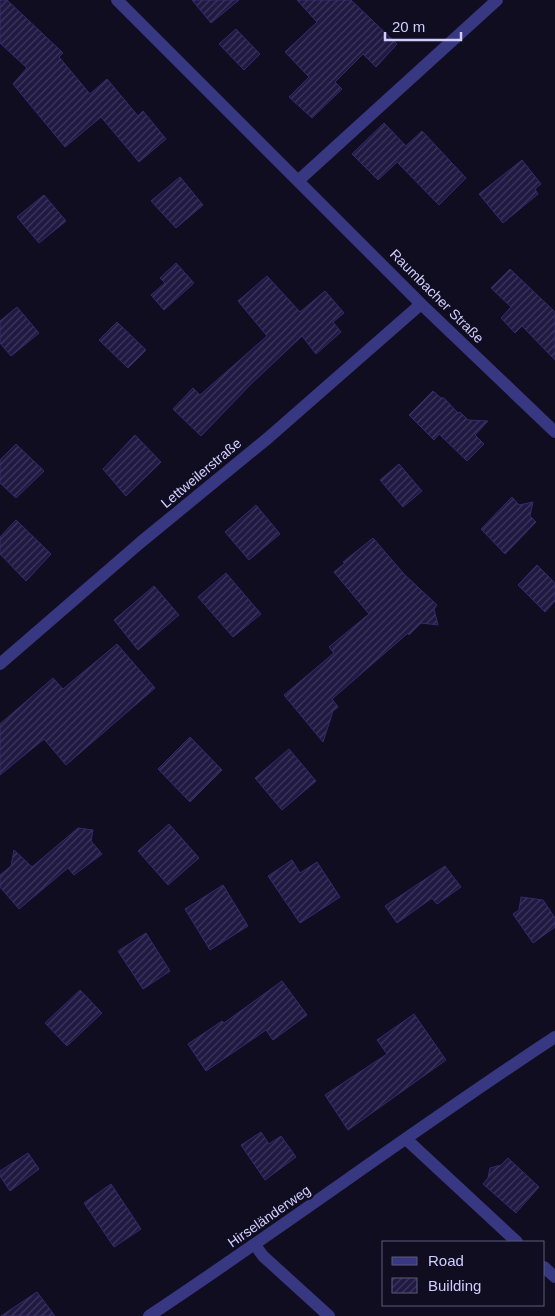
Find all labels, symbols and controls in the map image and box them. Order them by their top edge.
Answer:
scale bar [385,10,461,42]
text: 20 m [392,18,425,35]
street label: Raumbacher Straße [387,246,487,346]
street label: Lettweilerstraße [158,435,244,511]
street label: Hirseländerweg [225,1182,313,1250]
legend [382,1241,545,1306]
text: Road [428,1252,464,1269]
text: Building [428,1277,481,1294]

